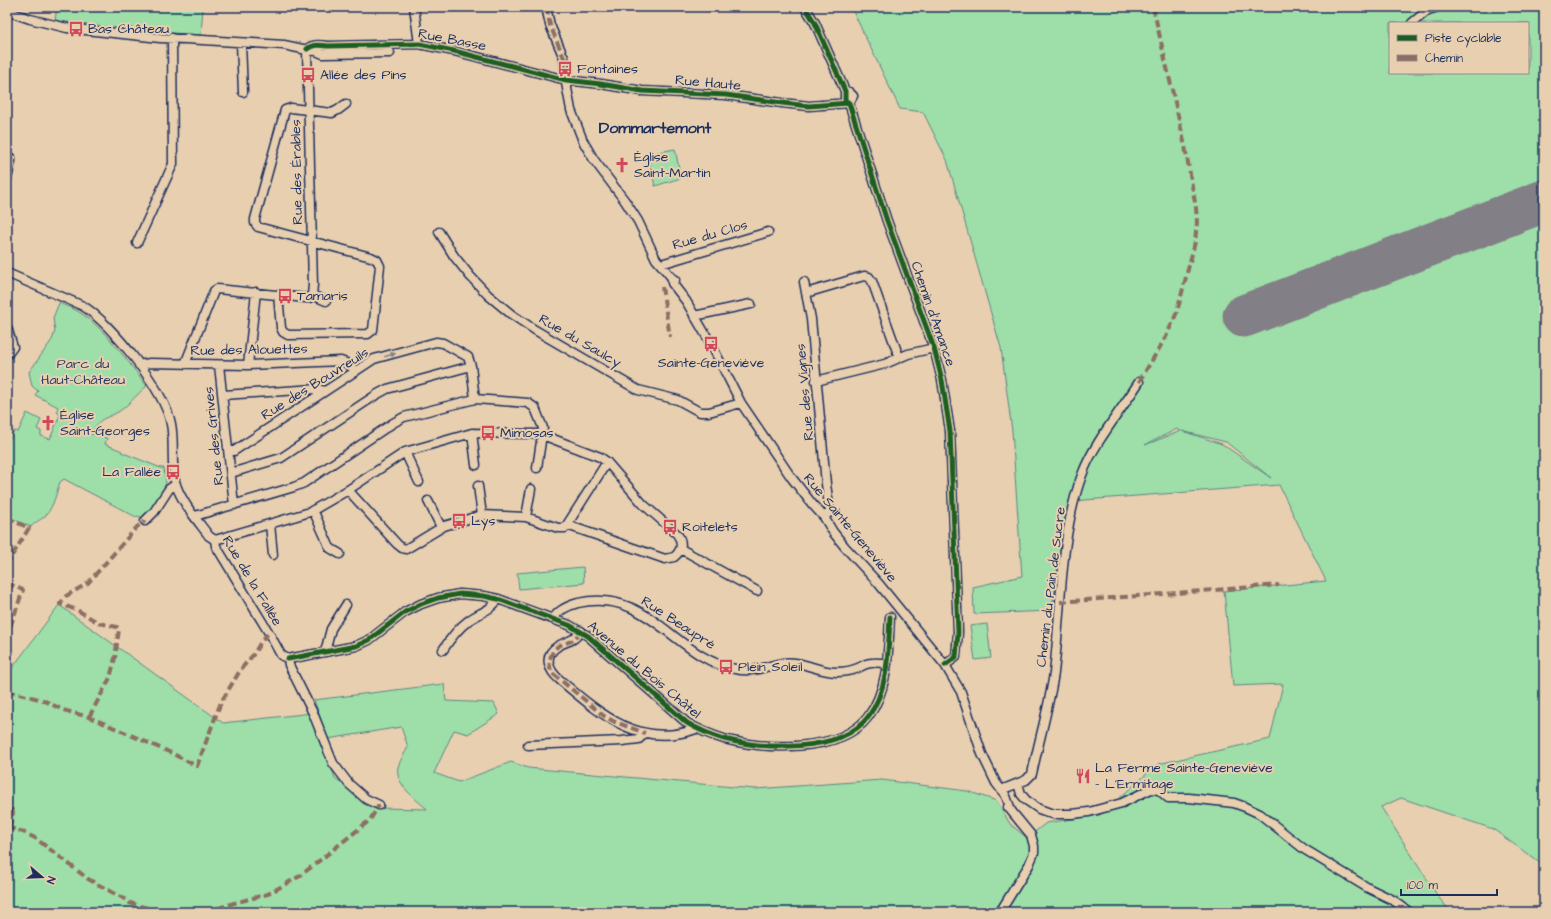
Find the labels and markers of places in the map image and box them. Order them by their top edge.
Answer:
place label: Bas Château [88,19,169,39]
bus stop icon: Bas Château [67,20,85,38]
place label: Fontaines [577,59,638,79]
bus stop icon: Fontaines [556,60,574,78]
place label: Allée des Pins [320,65,407,85]
bus stop icon: Allée des Pins [299,66,317,84]
place label: Église Saint-Martin [634,147,710,183]
church icon: Église Saint-Martin [613,156,631,174]
place label: Tamaris [297,286,348,306]
bus stop icon: Tamaris [276,287,294,305]
bus stop icon: Sainte-Geneviève [702,335,720,353]
place label: Sainte-Geneviève [658,353,765,373]
place label: Église Saint-Georges [60,405,150,441]
church icon: Église Saint-Georges [39,414,57,432]
place label: Mimosas [500,423,554,443]
bus stop icon: Mimosas [479,424,497,442]
place label: La Fallée [102,462,161,482]
bus stop icon: La Fallée [164,463,182,481]
place label: Lys [471,511,495,531]
bus stop icon: Lys [450,512,468,530]
place label: Roitelets [682,517,738,537]
bus stop icon: Roitelets [661,518,679,536]
place label: Plein Soleil [738,657,802,677]
bus stop icon: Plein Soleil [717,658,735,676]
place label: La Ferme Sainte-Geneviève - L'Ermitage [1095,758,1273,794]
restaurant icon: La Ferme Sainte-Geneviève - L'Ermitage [1074,767,1092,785]

